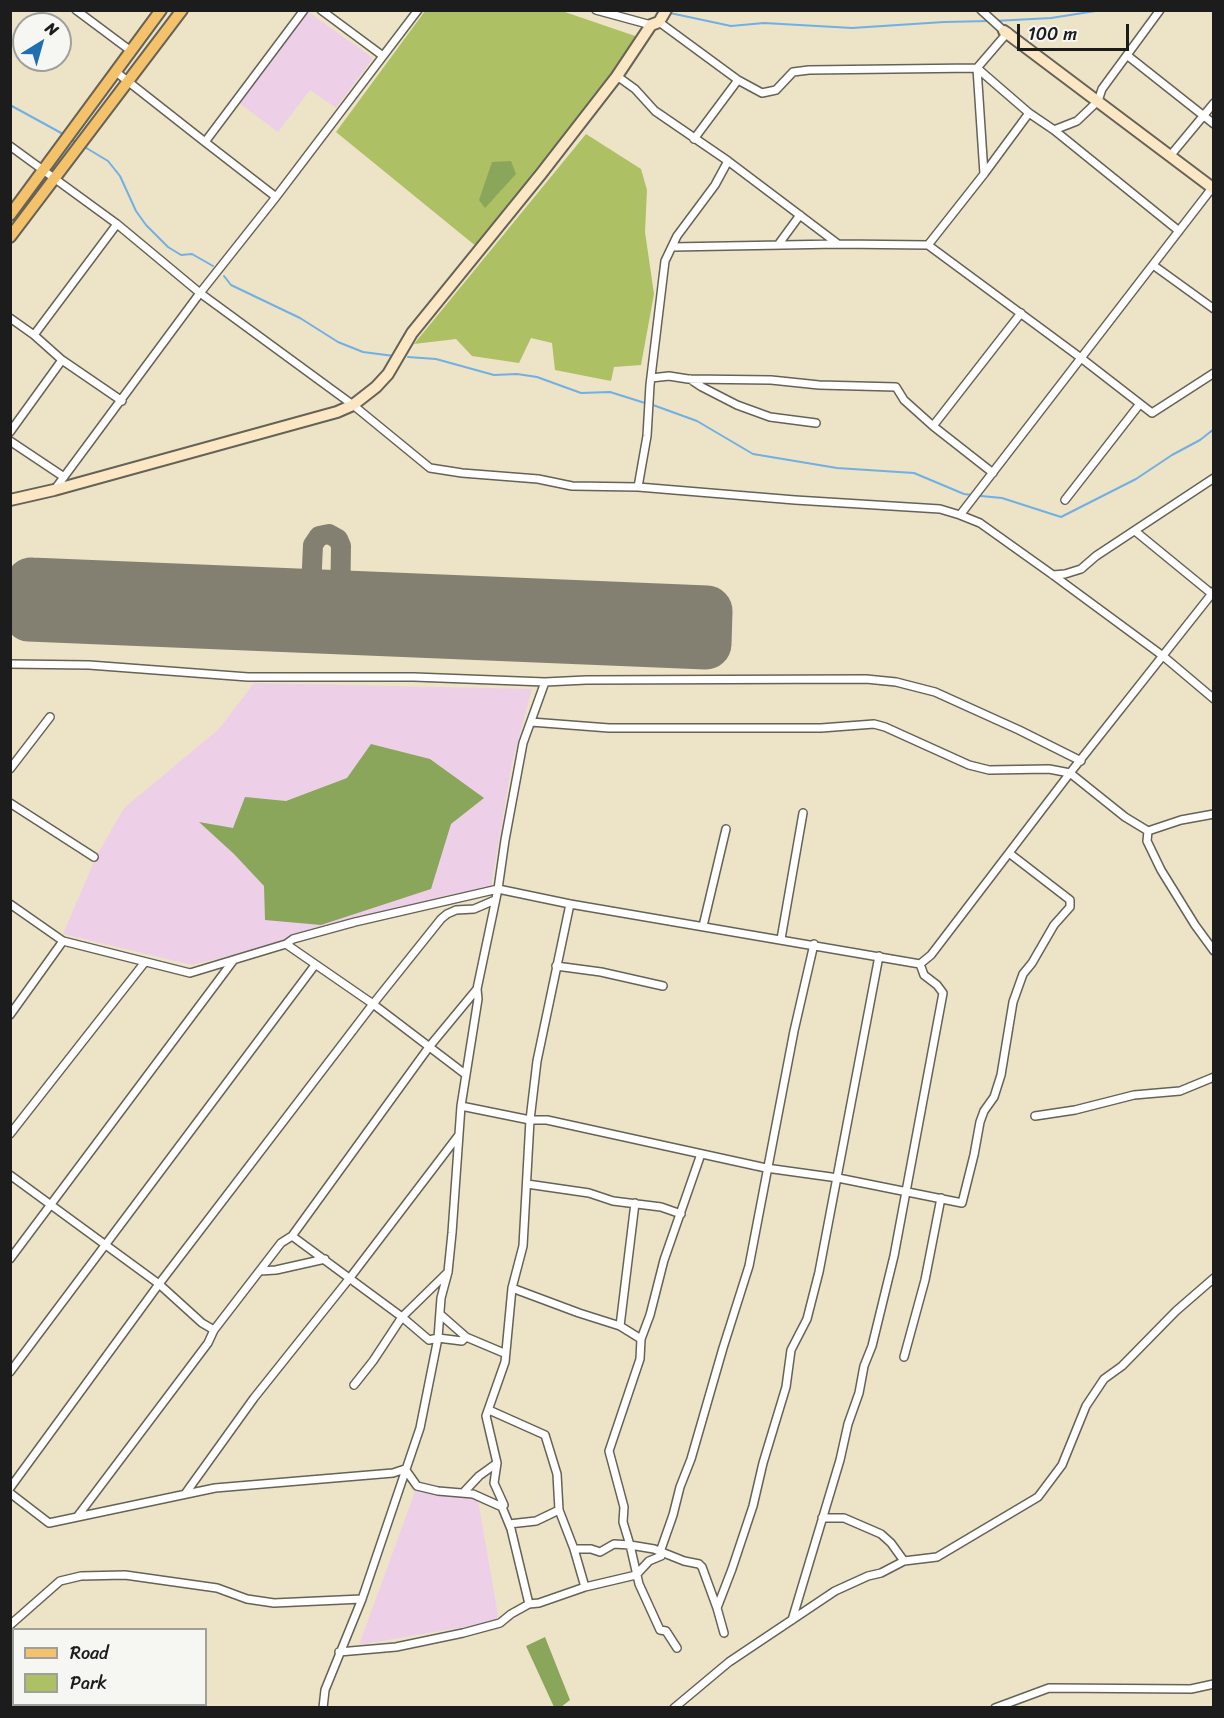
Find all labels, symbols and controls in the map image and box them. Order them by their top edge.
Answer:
north arrow [12,12,72,72]
scale bar [1020,12,1132,50]
text: N [39,14,65,44]
text: 100 m [1028,18,1077,50]
legend [12,1628,207,1706]
text: Road [70,1637,109,1669]
text: Park [70,1667,107,1699]

